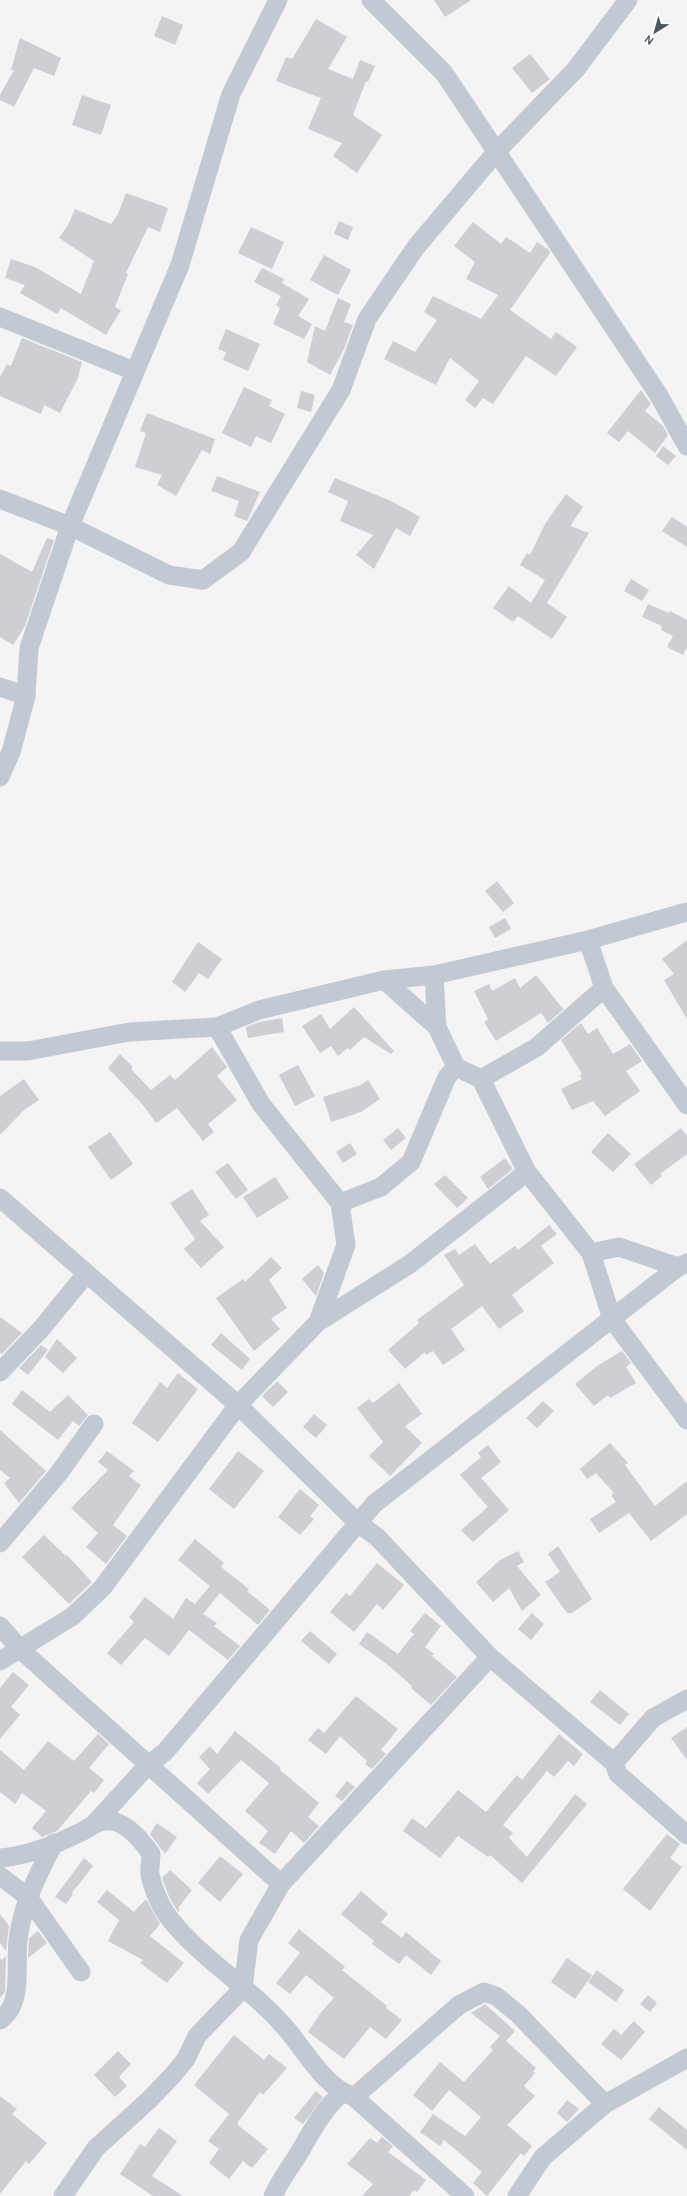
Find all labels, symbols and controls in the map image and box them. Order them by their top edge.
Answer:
north arrow [635,12,675,52]
text: N [642,32,656,48]

